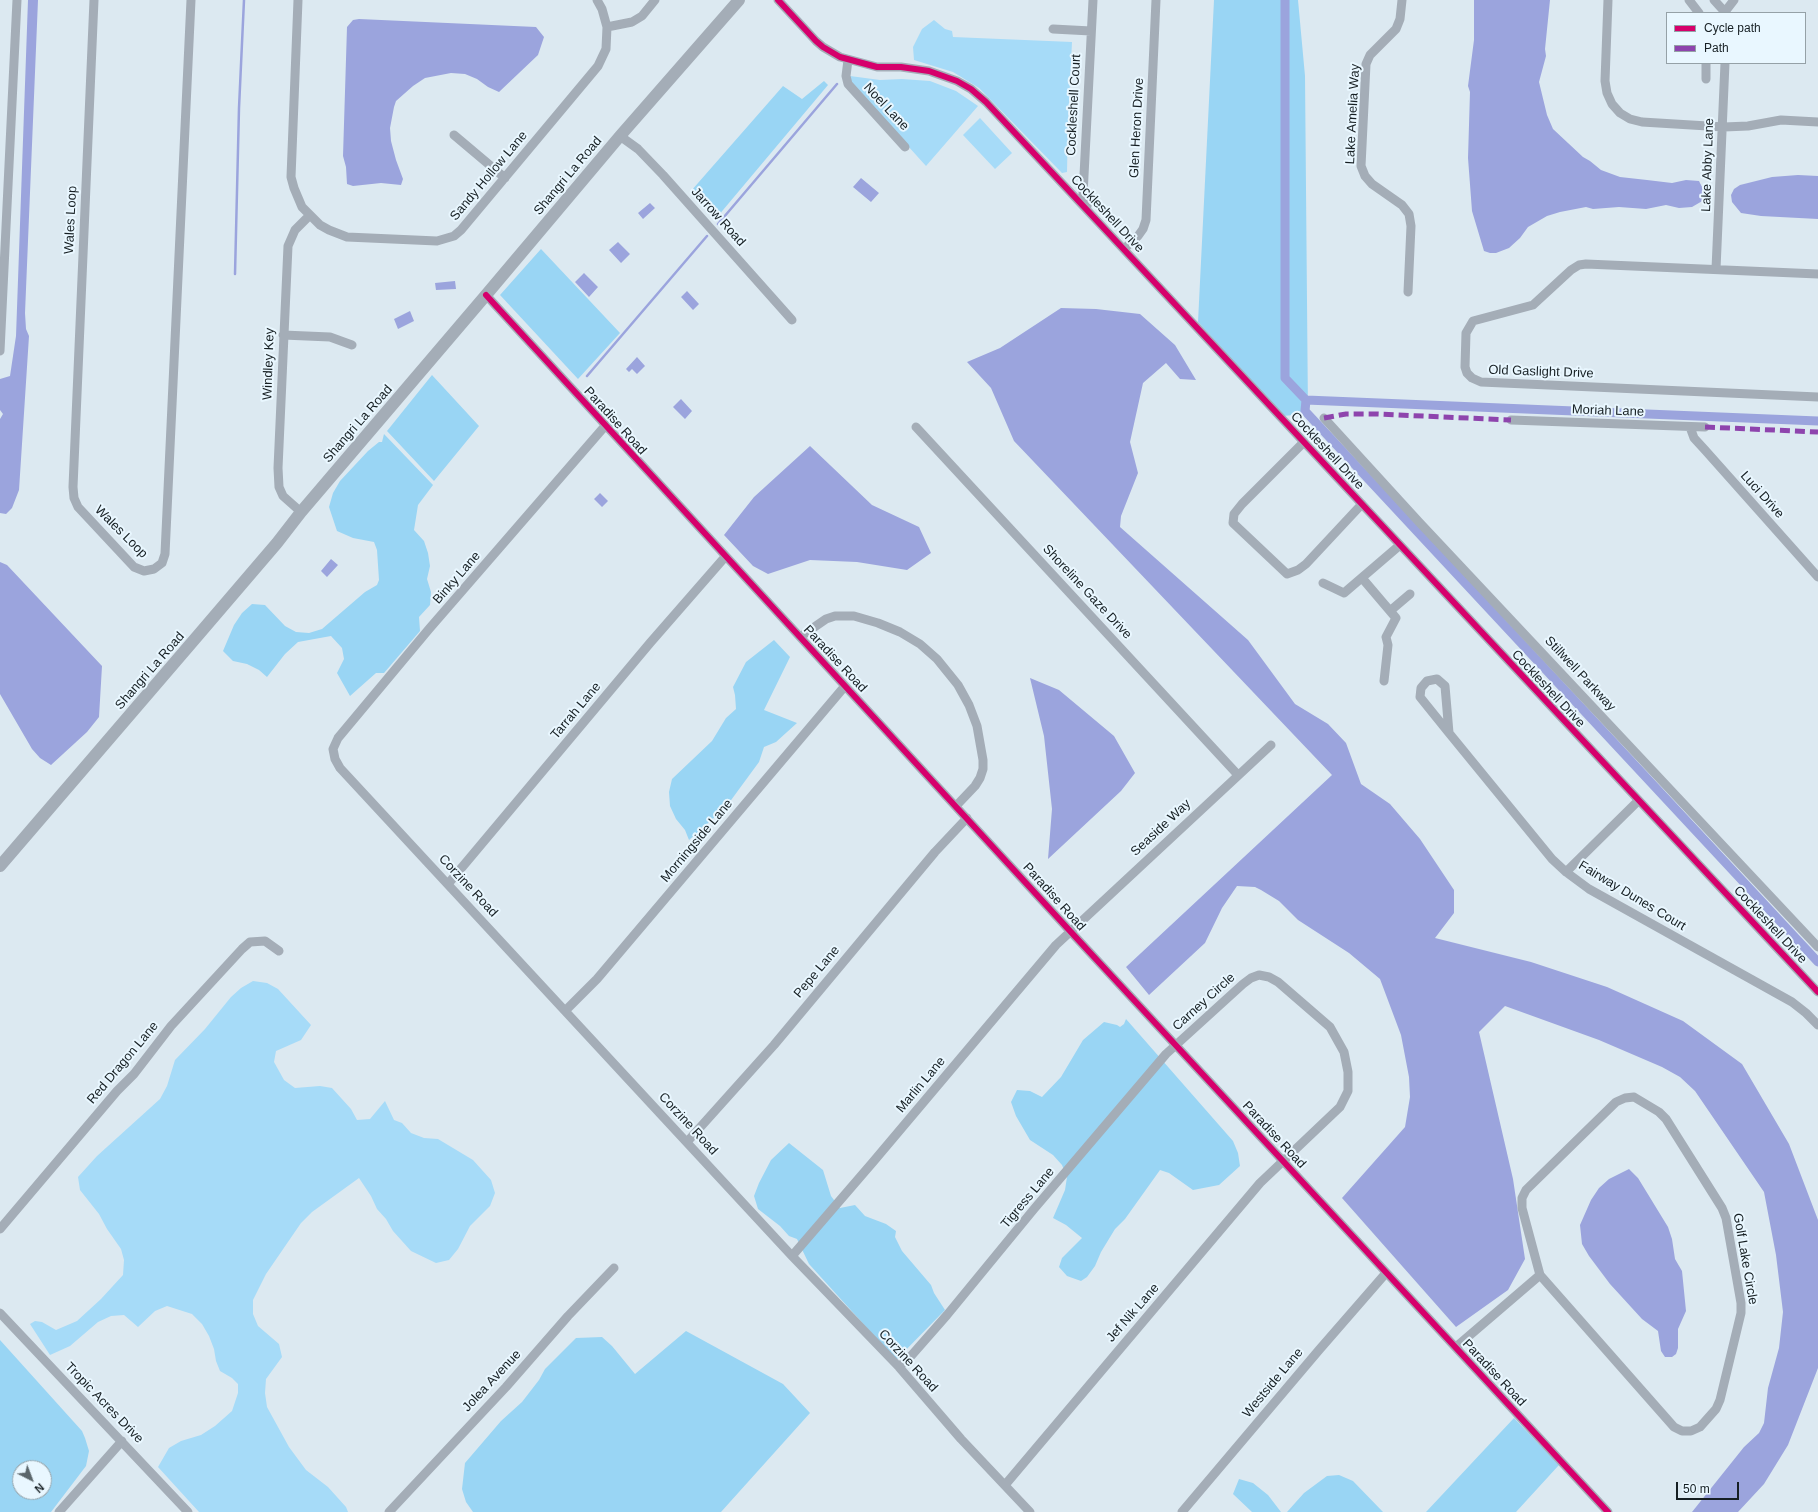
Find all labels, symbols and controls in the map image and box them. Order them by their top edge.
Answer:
legend [1666,12,1806,64]
text: Cycle path [1704,21,1761,35]
text: Path [1704,41,1729,55]
street label: Cockleshell Court [1064,54,1084,156]
street label: Lake Amelia Way [1343,63,1363,165]
street label: Glen Heron Drive [1127,77,1147,179]
street label: Noel Lane [860,80,912,134]
street label: Lake Abby Lane [1699,118,1717,212]
street label: Sandy Hollow Lane [447,128,531,224]
street label: Shangri La Road [531,134,605,218]
street label: Cockleshell Drive [1067,172,1147,256]
street label: Jarrow Road [688,184,748,250]
street label: Wales Loop [61,186,81,254]
street label: Windley Key [260,328,278,400]
street label: Old Gaslight Drive [1488,362,1594,382]
street label: Shangri La Road [320,382,396,466]
street label: Paradise Road [580,384,650,458]
street label: Moriah Lane [1572,402,1644,420]
street label: Cockleshell Drive [1287,409,1367,493]
street label: Luci Drive [1737,468,1787,522]
street label: Wales Loop [91,502,151,562]
street label: Shoreline Gaze Drive [1039,541,1135,643]
street label: Binky Lane [430,549,484,607]
street label: Paradise Road [800,622,870,696]
street label: Shangri La Road [112,629,188,713]
street label: Stillwell Parkway [1541,633,1619,715]
street label: Cockleshell Drive [1508,647,1588,731]
street label: Tarrah Lane [548,679,604,743]
street label: Morningside Lane [658,796,736,886]
street label: Seaside Way [1128,796,1194,860]
street label: Corzine Road [435,852,501,920]
street label: Fairway Dunes Court [1576,858,1688,934]
street label: Paradise Road [1019,860,1089,934]
street label: Cockleshell Drive [1730,883,1810,967]
street label: Pepe Lane [791,943,843,1001]
street label: Carney Circle [1170,970,1238,1034]
street label: Red Dragon Lane [84,1019,162,1107]
street label: Marlin Lane [893,1054,949,1116]
street label: Corzine Road [655,1090,721,1158]
street label: Paradise Road [1239,1098,1309,1172]
street label: Tigress Lane [998,1164,1058,1232]
street label: Golf Lake Circle [1729,1212,1761,1306]
street label: Jef Nik Lane [1103,1281,1163,1345]
street label: Corzine Road [875,1327,941,1395]
street label: Paradise Road [1459,1336,1529,1410]
street label: Westside Lane [1239,1345,1307,1421]
street label: Jolea Avenue [460,1347,524,1415]
street label: Tropic Acres Drive [61,1359,147,1447]
north arrow [12,1460,52,1500]
scale bar [1678,1474,1741,1500]
text: N [32,1481,46,1495]
text: 50 m [1683,1482,1710,1496]

